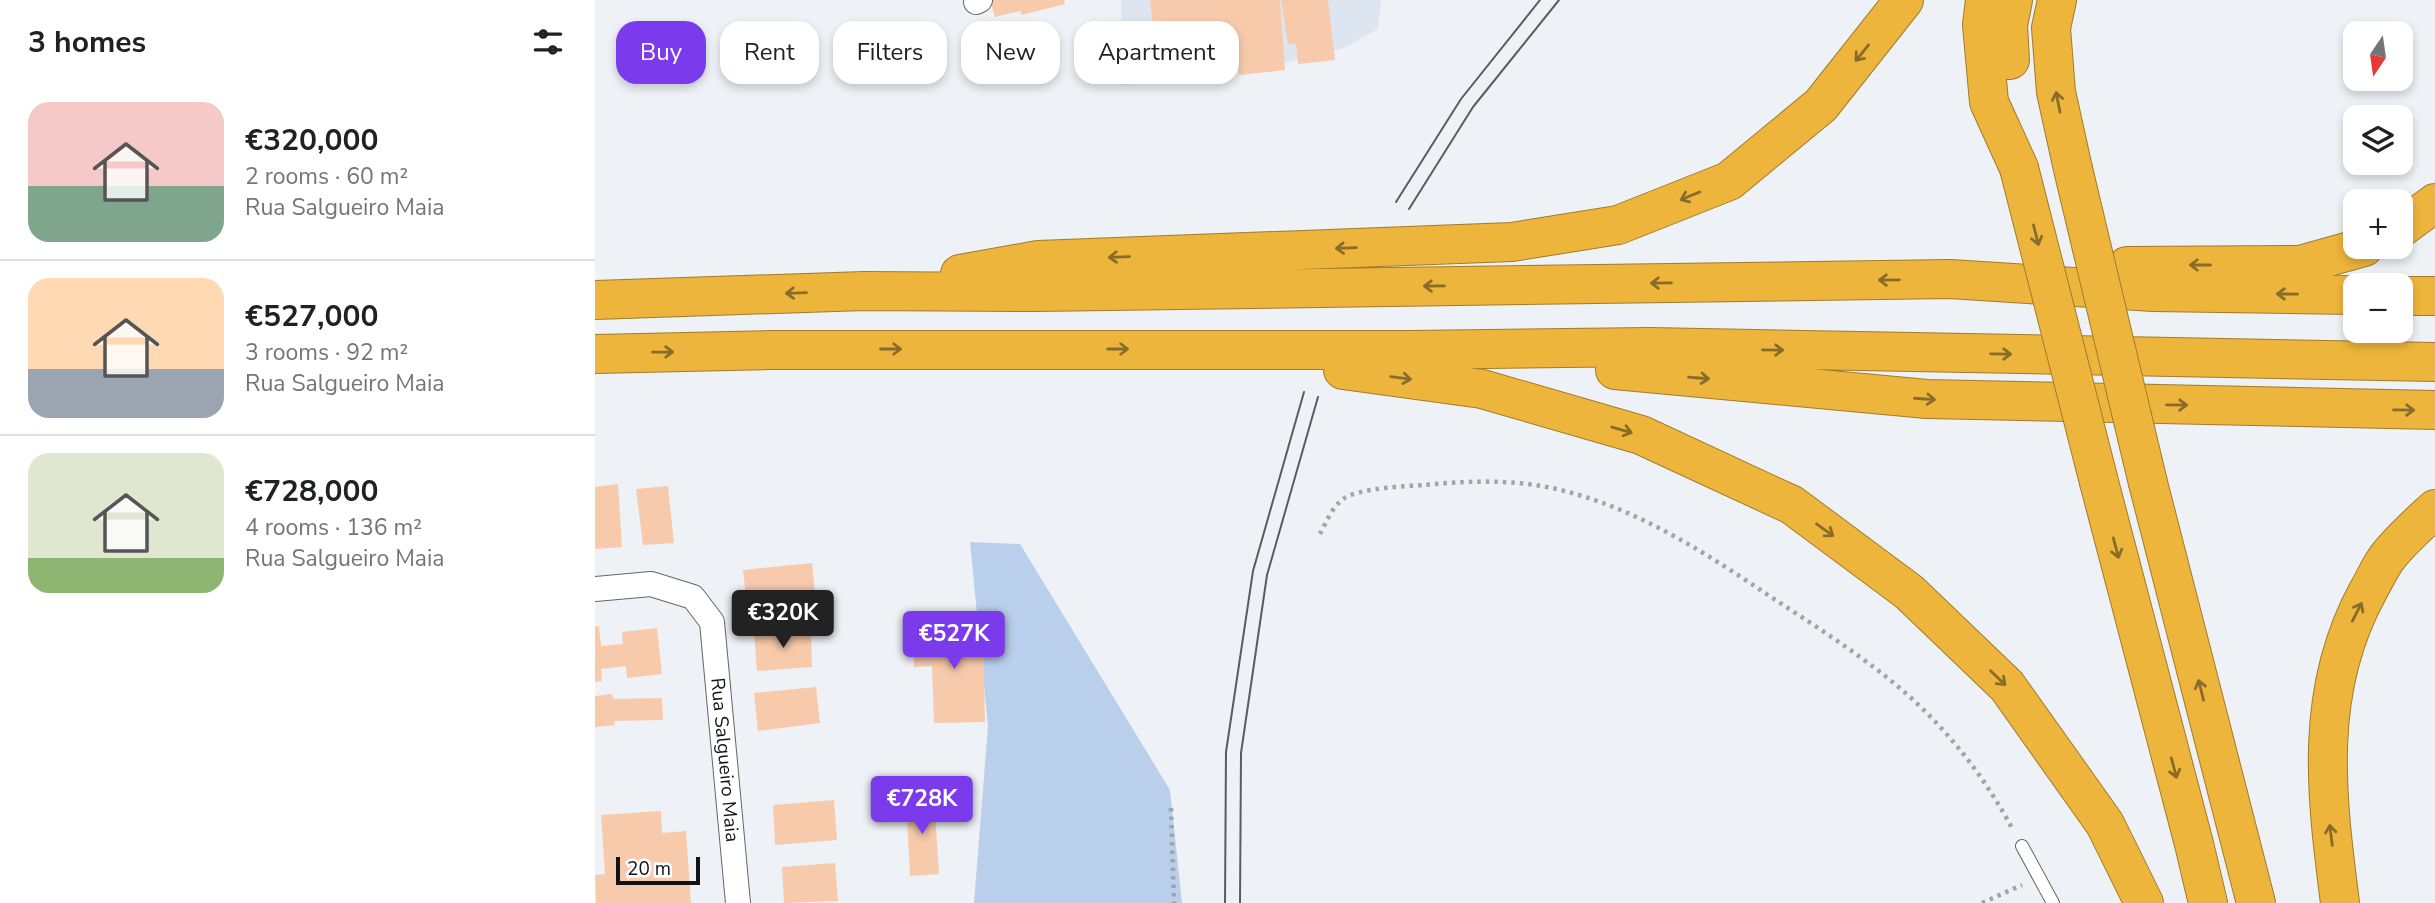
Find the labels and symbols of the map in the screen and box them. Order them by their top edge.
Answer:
north arrow [2343,21,2413,91]
one-way arrow [1854,44,1870,62]
one-way arrow [2051,91,2065,114]
one-way arrow [1679,191,1701,204]
one-way arrow [2030,223,2043,245]
one-way arrow [1335,242,1358,255]
one-way arrow [1108,251,1131,264]
one-way arrow [2189,258,2212,272]
one-way arrow [1877,273,1900,287]
one-way arrow [1650,276,1673,290]
one-way arrow [1422,280,1445,293]
one-way arrow [784,287,807,300]
one-way arrow [2276,287,2299,301]
one-way arrow [879,342,902,356]
one-way arrow [1106,342,1129,356]
one-way arrow [1762,343,1785,357]
one-way arrow [651,346,674,359]
one-way arrow [1989,347,2012,361]
one-way arrow [1687,371,1709,384]
one-way arrow [1389,372,1412,385]
one-way arrow [1913,393,1936,406]
one-way arrow [2165,398,2188,412]
one-way arrow [2393,403,2416,417]
one-way arrow [1611,424,1633,437]
one-way arrow [1815,523,1834,538]
one-way arrow [2110,537,2123,559]
pin: €320K [734,590,832,650]
one-way arrow [2351,602,2365,623]
pin: €527K [905,612,1003,671]
one-way arrow [1989,669,2006,686]
street label: Rua Salgueiro Maia [704,676,745,843]
one-way arrow [2194,679,2207,702]
one-way arrow [2168,756,2181,779]
pin: €728K [873,776,971,836]
one-way arrow [2325,824,2338,847]
scale bar [616,854,700,886]

